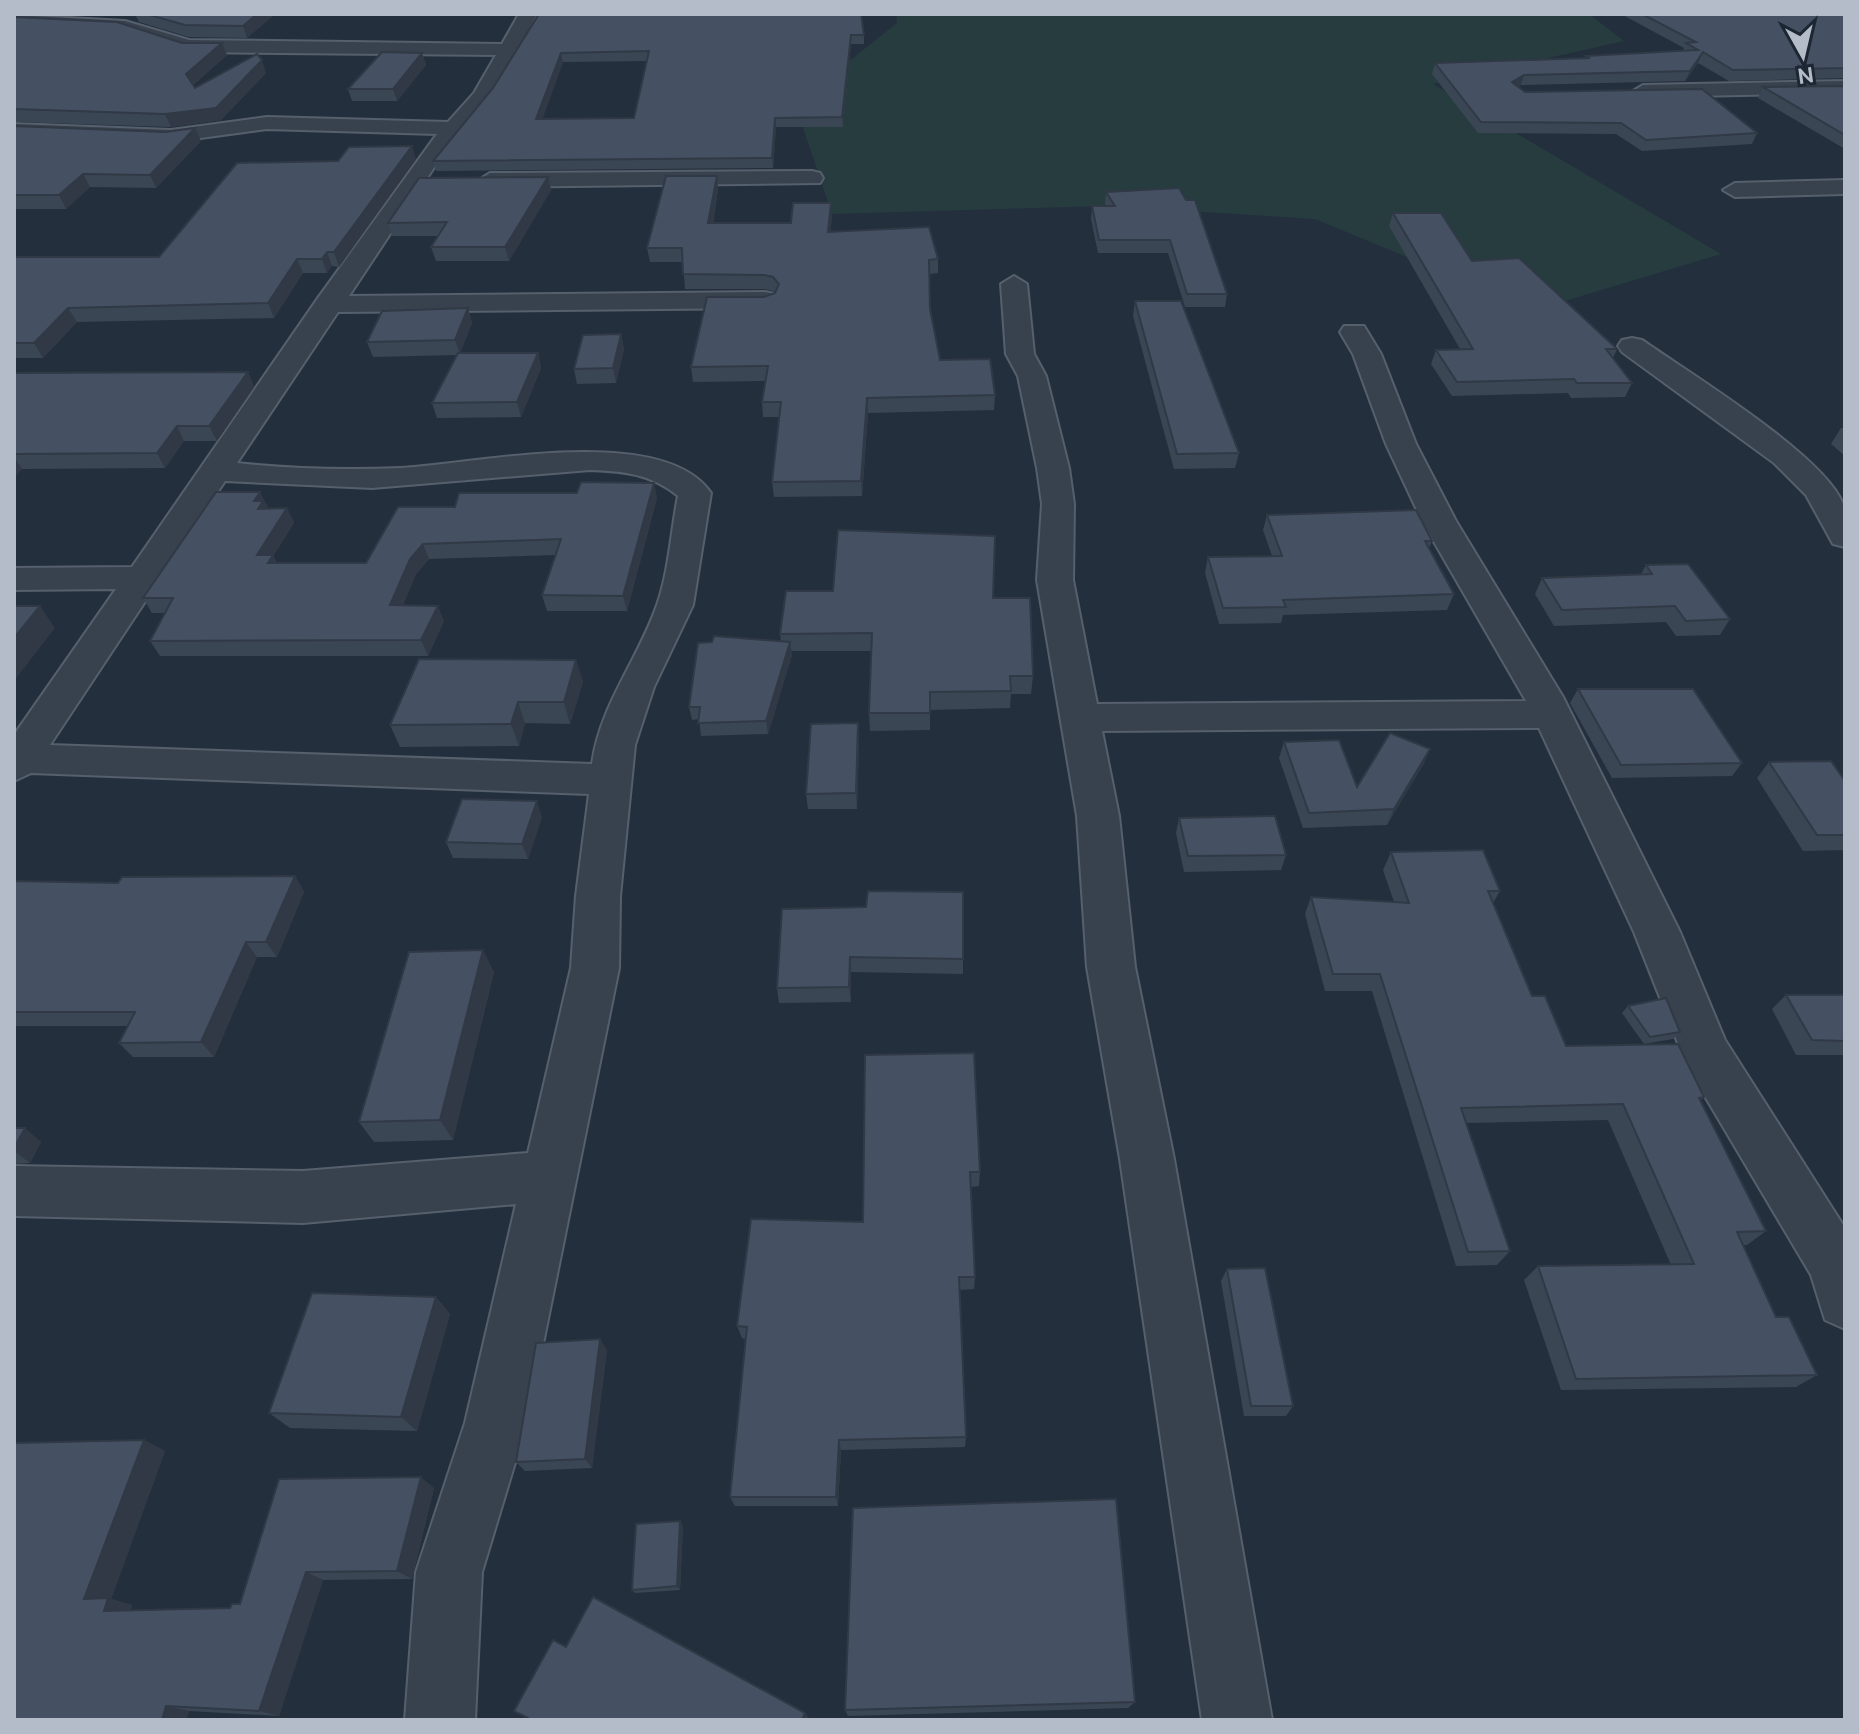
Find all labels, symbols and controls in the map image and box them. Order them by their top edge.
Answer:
north arrow [1763,16,1843,96]
text: N [1796,63,1816,90]

